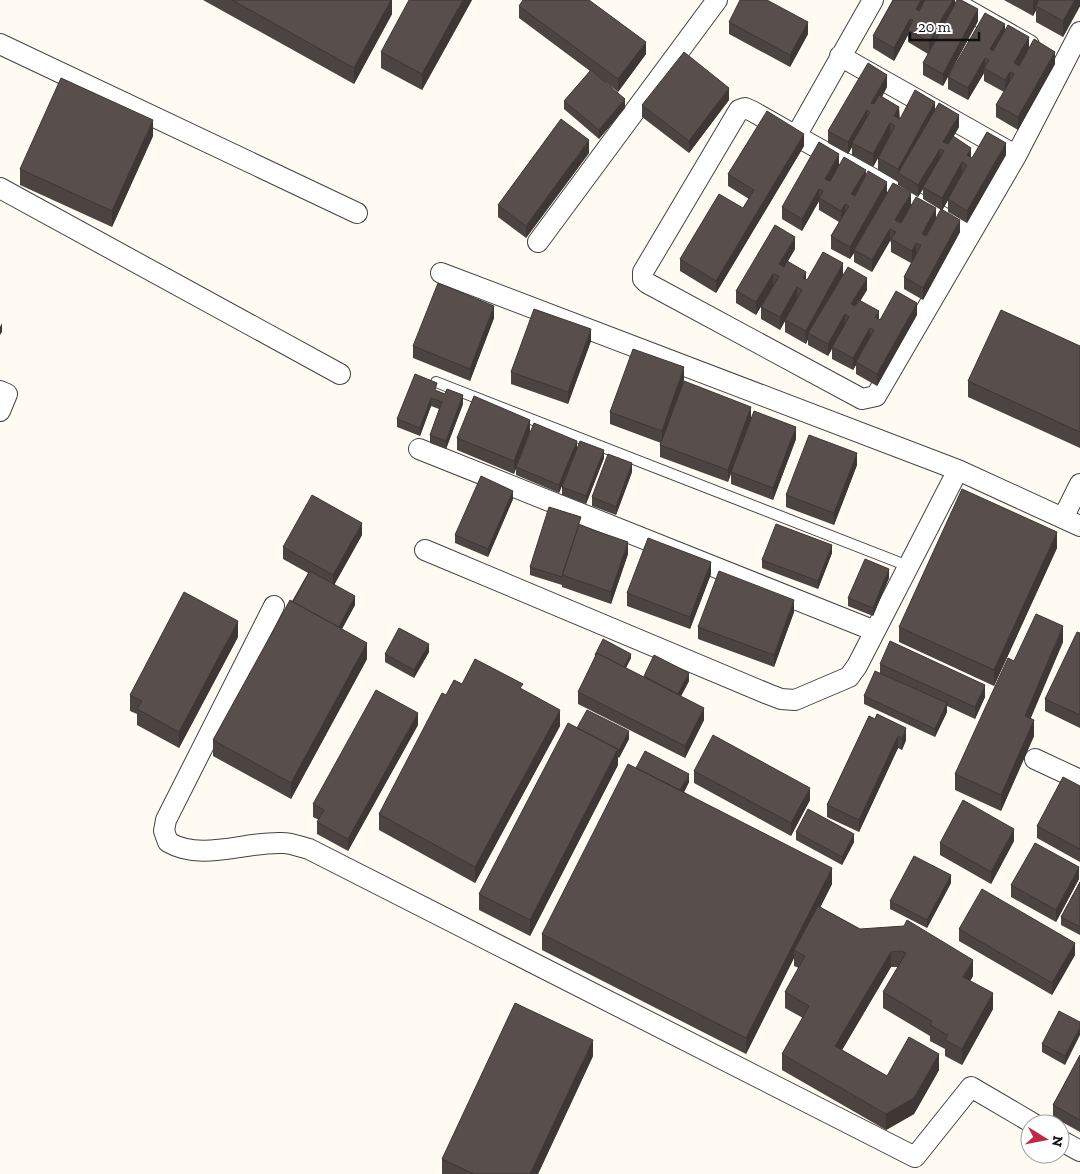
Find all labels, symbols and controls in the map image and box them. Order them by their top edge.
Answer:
scale bar [910,10,979,42]
text: 20 m [918,18,951,36]
north arrow [1020,1114,1070,1164]
text: N [1048,1134,1067,1148]

